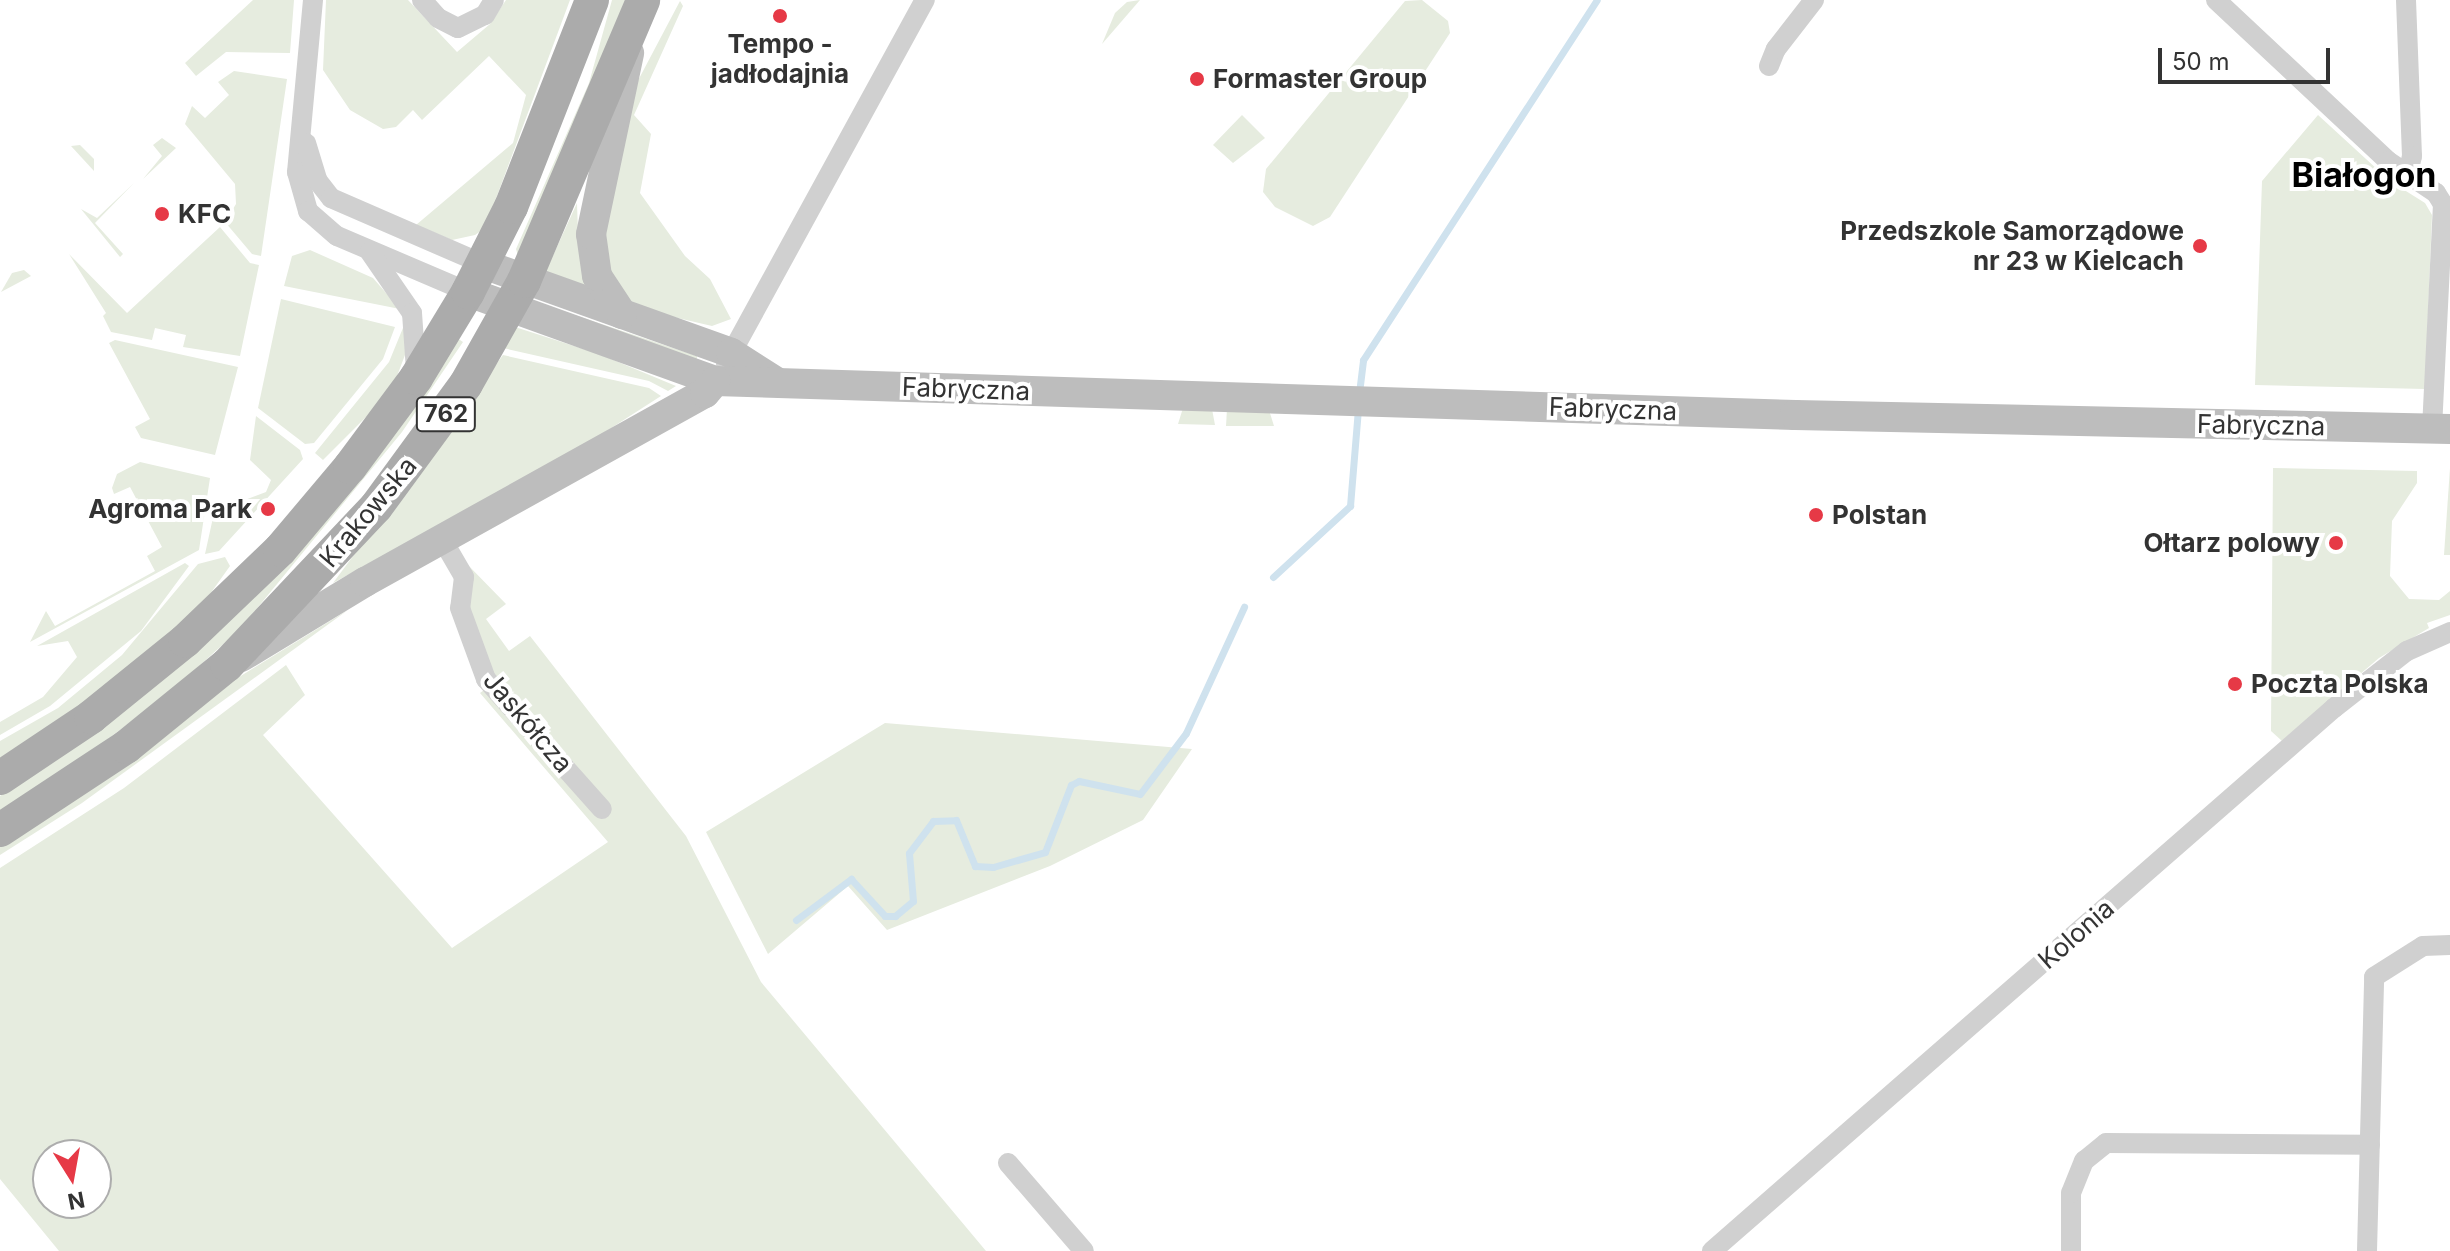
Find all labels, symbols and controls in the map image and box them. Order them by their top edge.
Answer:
marker: Tempo - jadłodajnia [771,7,789,25]
place label: Tempo - jadłodajnia [711,28,849,90]
scale bar [2162,32,2334,82]
text: 50 m [2172,47,2230,76]
place label: Formaster Group [1213,63,1427,95]
marker: Formaster Group [1188,70,1206,88]
district label: Białogon [2291,155,2437,195]
place label: KFC [178,198,231,230]
marker: KFC [153,205,171,223]
place label: Przedszkole Samorządowe nr 23 w Kielcach [1840,215,2184,276]
marker: Przedszkole Samorządowe nr 23 w Kielcach [2191,237,2209,255]
street label: Fabryczna [901,371,1031,407]
street label: Fabryczna [1548,391,1678,427]
road number: 762 [414,394,478,434]
street label: Fabryczna [2197,408,2325,442]
street label: Krakowska [313,450,423,574]
place label: Agroma Park [88,493,252,525]
place label: Polstan [1832,499,1927,531]
marker: Agroma Park [259,500,277,518]
marker: Polstan [1807,506,1825,524]
place label: Ołtarz polowy [2143,527,2320,559]
marker: Ołtarz polowy [2327,534,2345,552]
street label: Jaskółcza [477,665,579,779]
place label: Poczta Polska [2251,668,2429,700]
marker: Poczta Polska [2226,675,2244,693]
street label: Kolonia [2032,893,2120,975]
north arrow [32,1139,112,1219]
text: N [65,1186,87,1215]

